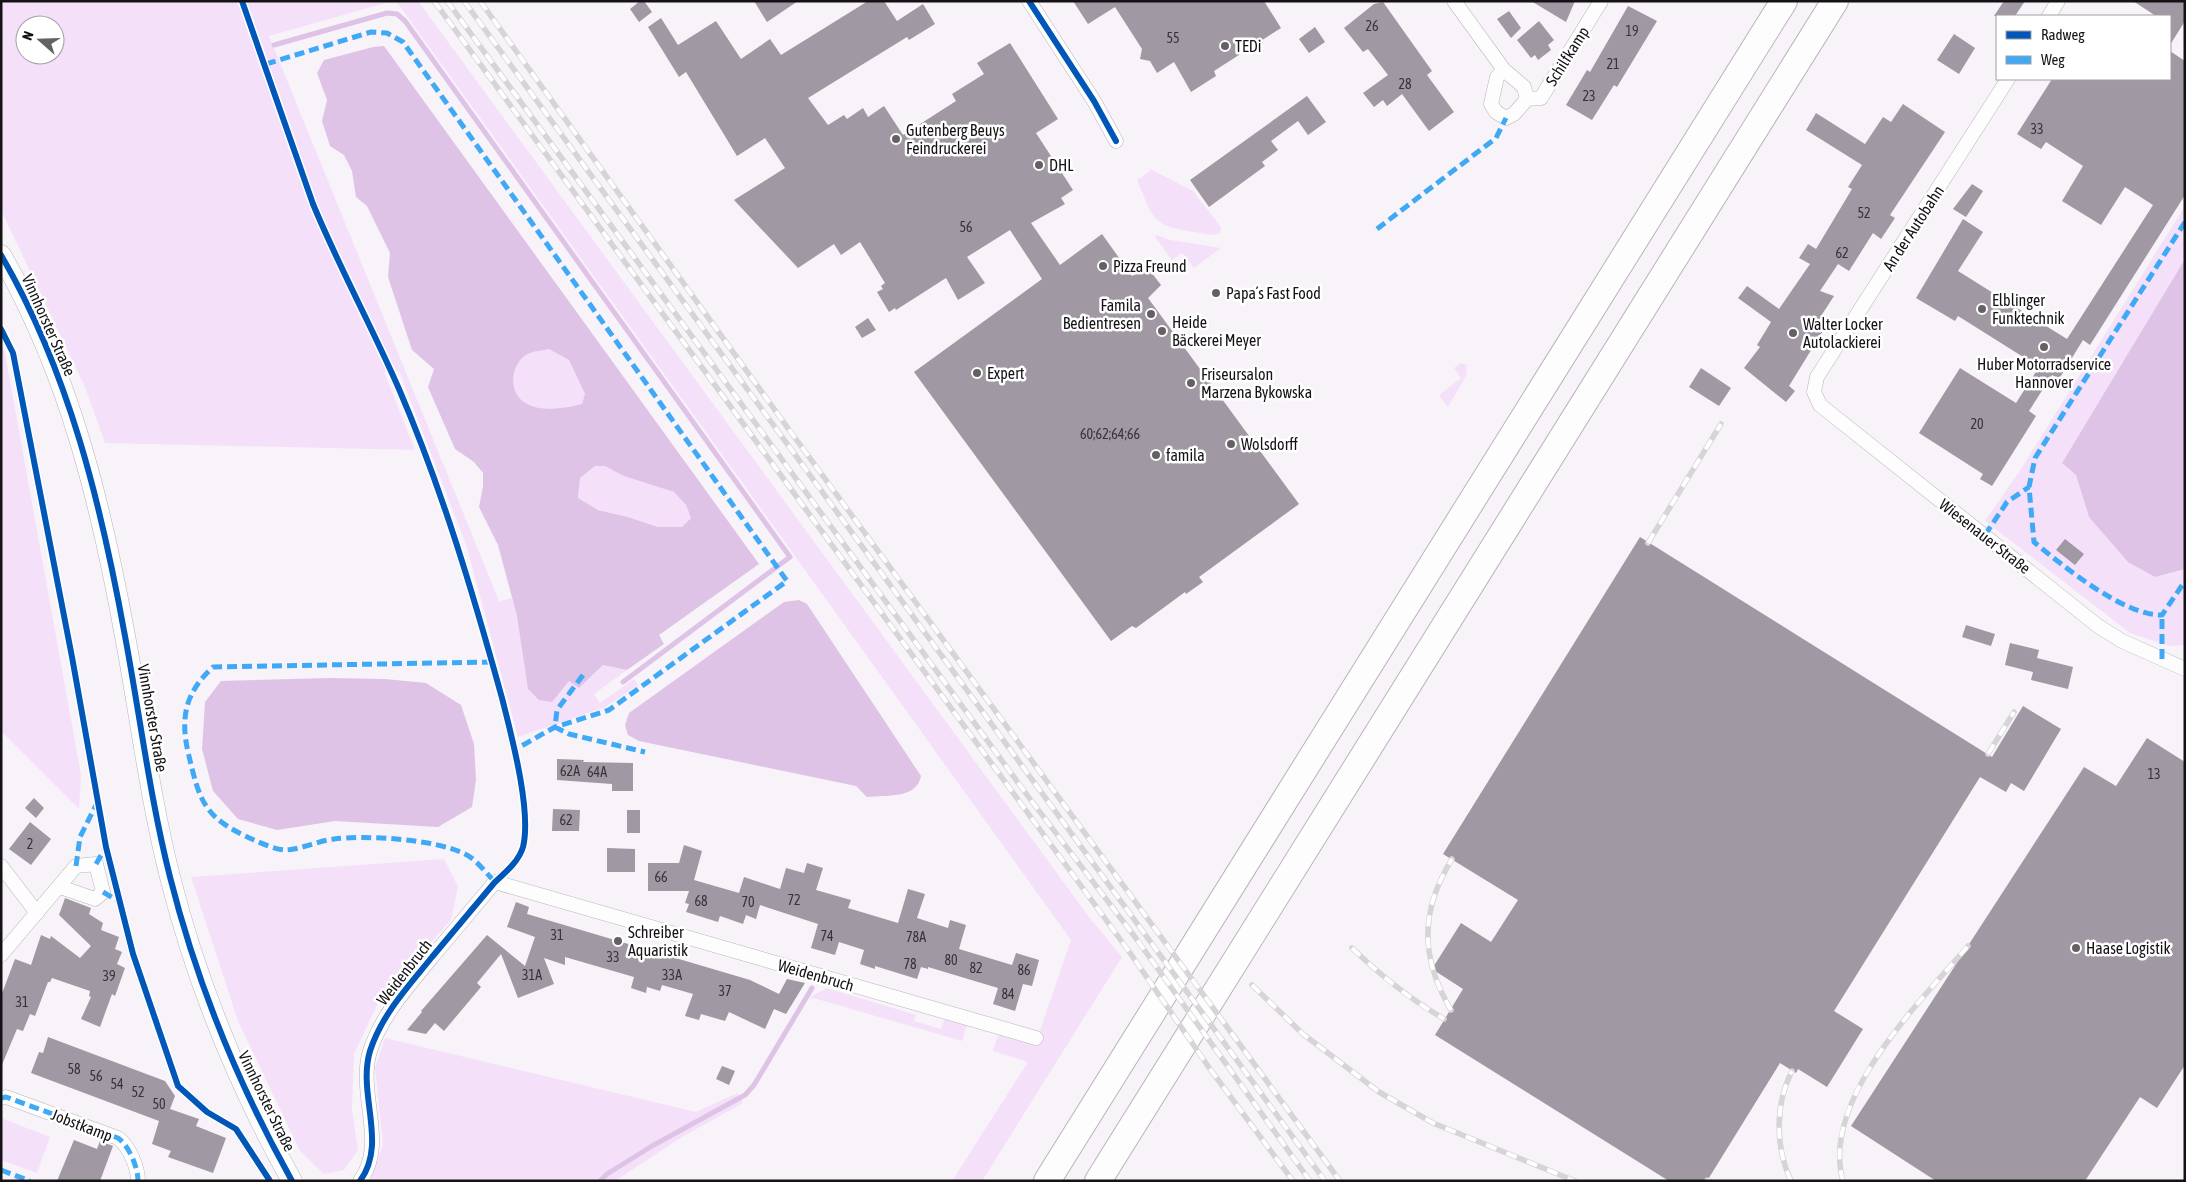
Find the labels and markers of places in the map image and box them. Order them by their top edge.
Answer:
place label: TEDi [1235,37,1261,55]
marker: TEDi [1219,40,1231,52]
place label: Gutenberg Beuys Feindruckerei [906,121,1005,157]
marker: Gutenberg Beuys Feindruckerei [890,133,902,145]
place label: DHL [1049,156,1074,174]
marker: DHL [1033,159,1045,171]
place label: Pizza Freund [1113,257,1187,275]
marker: Pizza Freund [1097,260,1109,272]
place label: Papa´s Fast Food [1226,284,1321,303]
marker: Papa´s Fast Food [1210,287,1222,299]
place label: Elblinger Funktechnik [1992,291,2065,327]
place label: Famila Bedientresen [1063,296,1141,332]
marker: Elblinger Funktechnik [1976,303,1988,315]
marker: Famila Bedientresen [1145,308,1157,320]
place label: Heide Bäckerei Meyer [1172,313,1261,350]
place label: Walter Locker Autolackierei [1803,315,1883,351]
marker: Heide Bäckerei Meyer [1156,325,1168,337]
marker: Walter Locker Autolackierei [1787,327,1799,339]
marker: Huber Motorradservice Hannover [2038,341,2050,353]
place label: Huber Motorradservice Hannover [1977,355,2111,391]
place label: Expert [987,364,1025,383]
place label: Friseursalon Marzena Bykowska [1201,365,1312,402]
marker: Expert [971,367,983,379]
marker: Friseursalon Marzena Bykowska [1185,377,1197,389]
place label: Wolsdorff [1241,435,1298,453]
marker: Wolsdorff [1225,438,1237,450]
place label: famila [1166,446,1205,464]
marker: famila [1150,449,1162,461]
place label: Schreiber Aquaristik [628,923,688,960]
marker: Schreiber Aquaristik [612,935,624,947]
place label: Haase Logistik [2086,939,2171,958]
marker: Haase Logistik [2070,942,2082,954]

